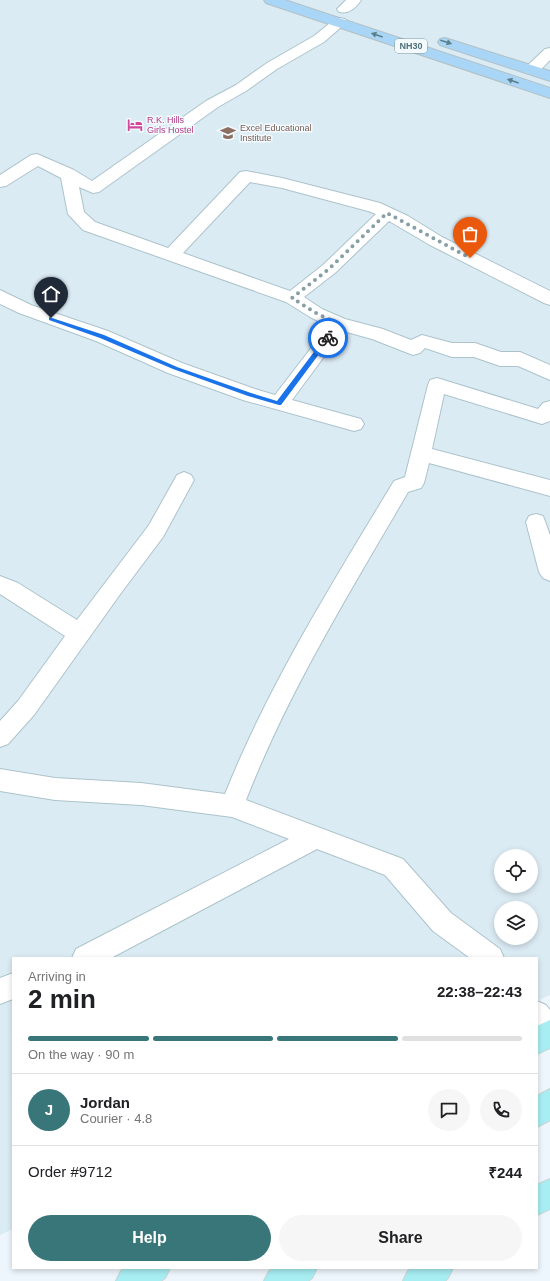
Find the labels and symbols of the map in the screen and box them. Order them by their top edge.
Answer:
one-way arrow [370,32,382,38]
road number: NH30 [395,39,427,53]
one-way arrow [441,39,453,45]
one-way arrow [507,77,519,83]
place label: R.K. Hills Girls Hostel [147,115,194,135]
hotel icon: R.K. Hills Girls Hostel [126,116,144,134]
place label: Excel Educational Institute [240,123,312,143]
school or university icon: Excel Educational Institute [219,124,237,142]
pin [453,217,487,258]
pin [34,277,68,318]
courier [308,318,348,358]

